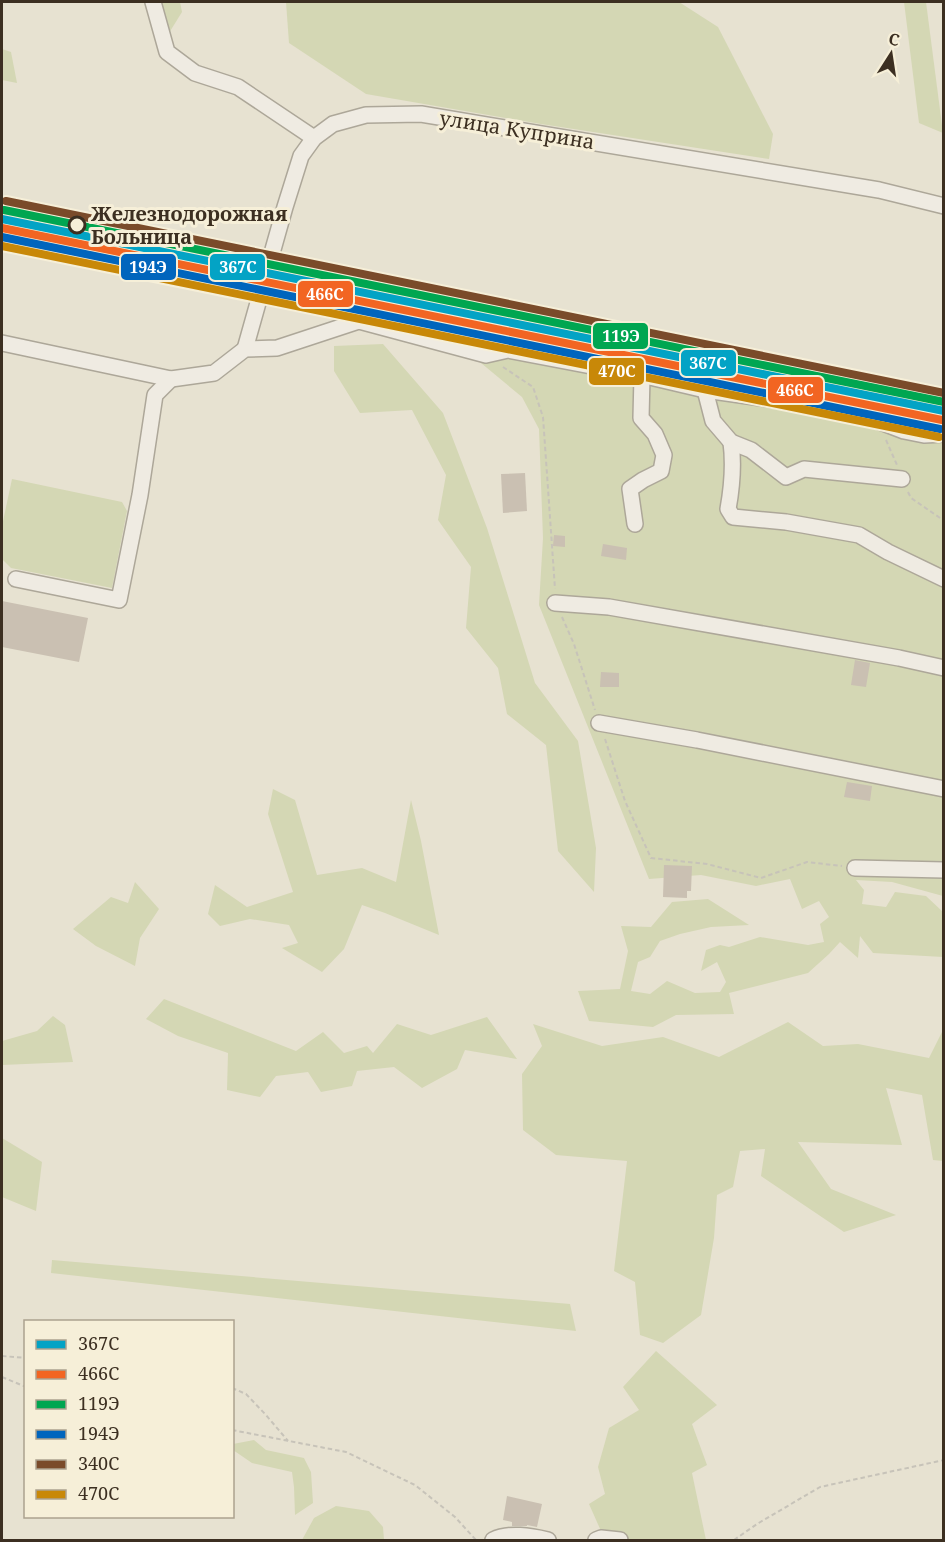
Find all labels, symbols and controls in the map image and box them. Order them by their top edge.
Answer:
north arrow [861,24,921,84]
text: С [887,27,902,51]
street label: улица Куприна [438,104,597,155]
place label: Железнодорожная Больница [91,200,287,250]
marker: Железнодорожная Больница [68,216,86,234]
line badge: 194Э [120,253,177,281]
line badge: 367С [209,253,266,281]
text: 194Э [129,256,167,278]
text: 367С [219,256,257,278]
line badge: 466С [297,280,354,308]
text: 466С [306,283,344,305]
line badge: 119Э [592,322,649,350]
text: 119Э [602,325,640,347]
line badge: 367С [680,349,737,377]
text: 367С [689,352,727,374]
line badge: 470С [588,357,645,386]
text: 470С [598,360,636,382]
line badge: 466С [767,376,824,404]
text: 466С [776,379,814,401]
legend [24,1320,234,1518]
text: 367С [78,1331,119,1355]
text: 466С [78,1361,119,1385]
text: 119Э [78,1391,119,1415]
text: 194Э [78,1421,119,1445]
text: 340С [78,1451,119,1475]
text: 470С [78,1481,119,1505]

